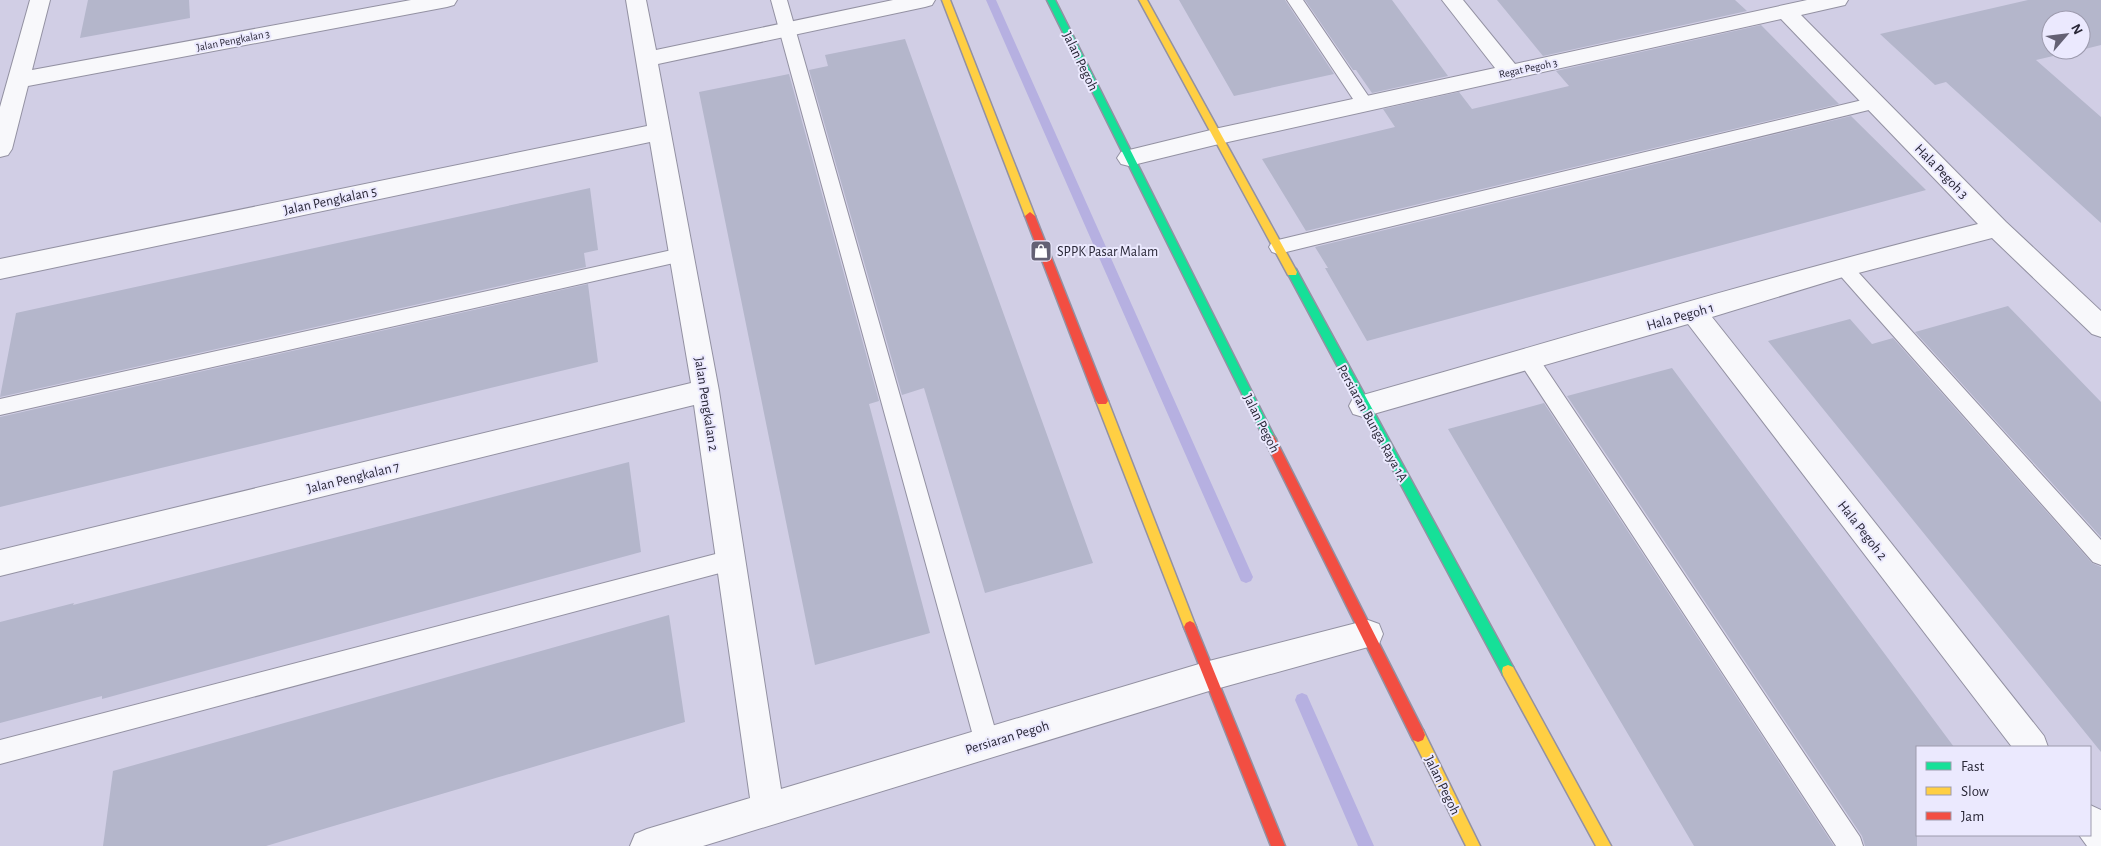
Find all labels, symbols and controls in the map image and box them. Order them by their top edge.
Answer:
north arrow [2041,10,2091,60]
text: N [2068,22,2085,37]
street label: Jalan Pengkalan 3 [196,28,271,53]
street label: Jalan Pegoh [1060,30,1100,93]
street label: Regat Pegoh 3 [1498,57,1559,80]
street label: Hala Pegoh 3 [1912,142,1971,202]
street label: Jalan Pengkalan 5 [282,184,378,218]
shop icon: SPPK Pasar Malam [1029,239,1053,263]
place label: SPPK Pasar Malam [1057,245,1158,259]
street label: Hala Pegoh 1 [1645,301,1715,333]
street label: Jalan Pengkalan 2 [692,356,720,452]
street label: Persiaran Bunga Raya 1A [1334,363,1410,484]
street label: Jalan Pegoh [1240,392,1282,455]
street label: Jalan Pengkalan 7 [306,460,401,496]
street label: Hala Pegoh 2 [1835,498,1889,563]
street label: Persiaran Pegoh [964,719,1051,757]
legend [1916,746,2091,836]
street label: Jalan Pegoh [1422,754,1462,817]
text: Fast [1961,759,1985,774]
text: Slow [1961,784,1989,799]
text: Jam [1961,809,1984,824]

